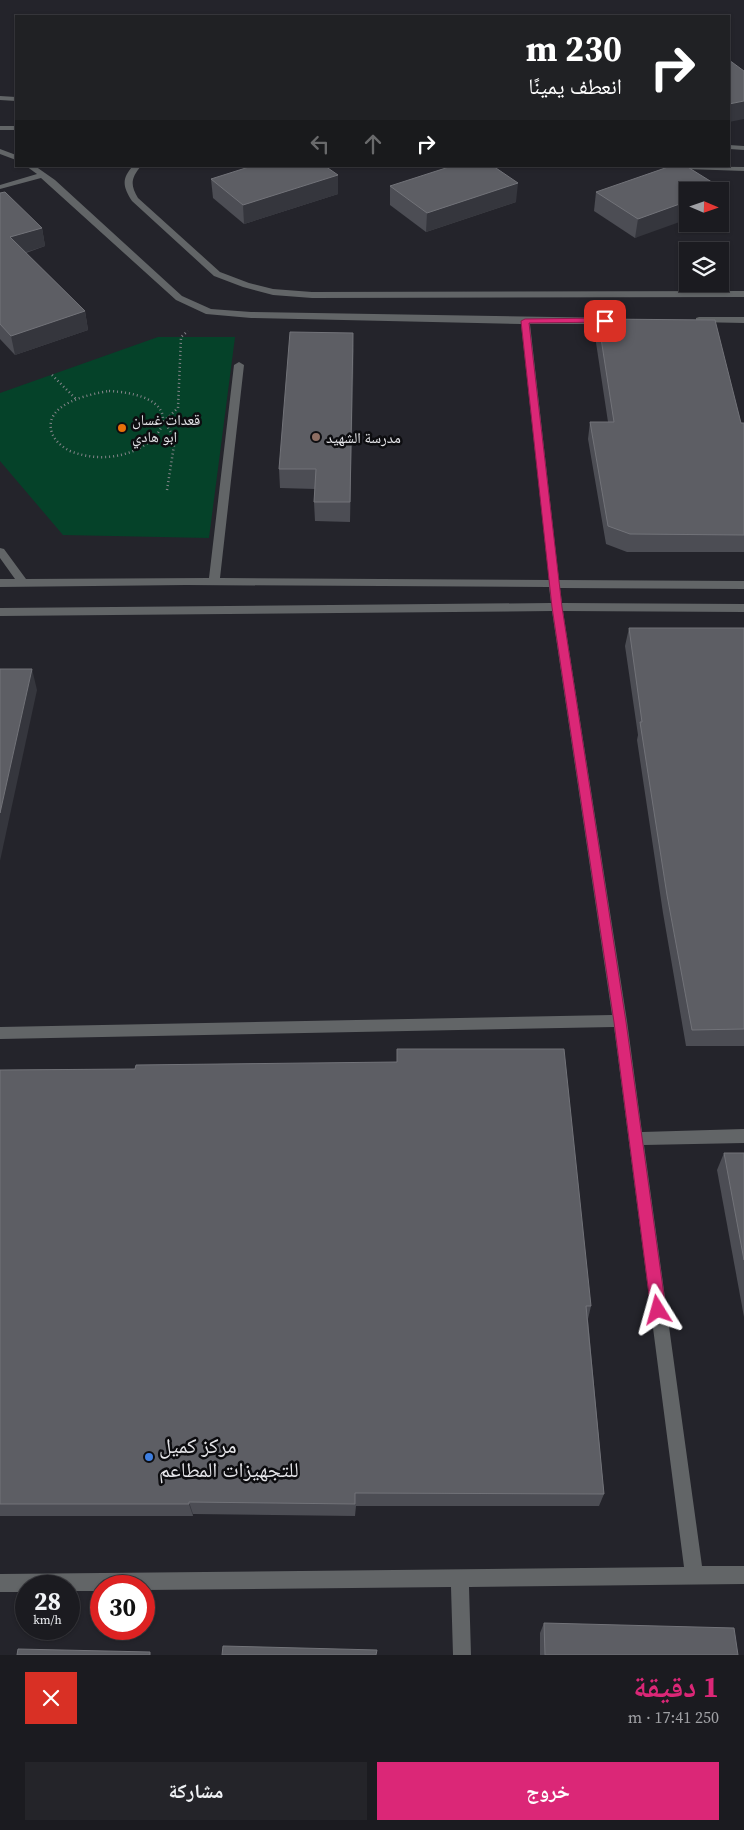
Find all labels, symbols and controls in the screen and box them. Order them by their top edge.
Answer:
text: 230 m [526,25,622,73]
icon: right [640,35,705,100]
text: انعطف يمينًا [528,71,622,101]
icon: left [306,130,334,158]
icon: ahead [359,130,387,158]
icon: right [412,130,440,158]
north arrow [679,182,729,232]
map controls [679,182,729,292]
button: layers [679,242,729,292]
pin [584,300,626,342]
icon: arrive [591,307,619,335]
place label: قعدات غسان ابو هادي [132,409,200,448]
marker: قعدات غسان ابو هادي [116,422,128,434]
place label: مدرسة الشهيد [326,427,401,448]
marker: مدرسة الشهيد [310,431,322,443]
position arrow [631,1283,683,1335]
place label: مركز كميل للتجهيزات المطاعم [159,1431,299,1484]
marker: مركز كميل للتجهيزات المطاعم [143,1451,155,1463]
speed limit sign: 30 [90,1575,155,1640]
text: 28 [34,1584,61,1618]
text: km/h [33,1612,62,1628]
text: 1 دقيقة [633,1666,719,1707]
button: close [25,1672,77,1724]
text: 250 m · 17:41 [628,1706,719,1728]
button: مشاركة [25,1762,367,1820]
button: خروج [377,1762,719,1820]

